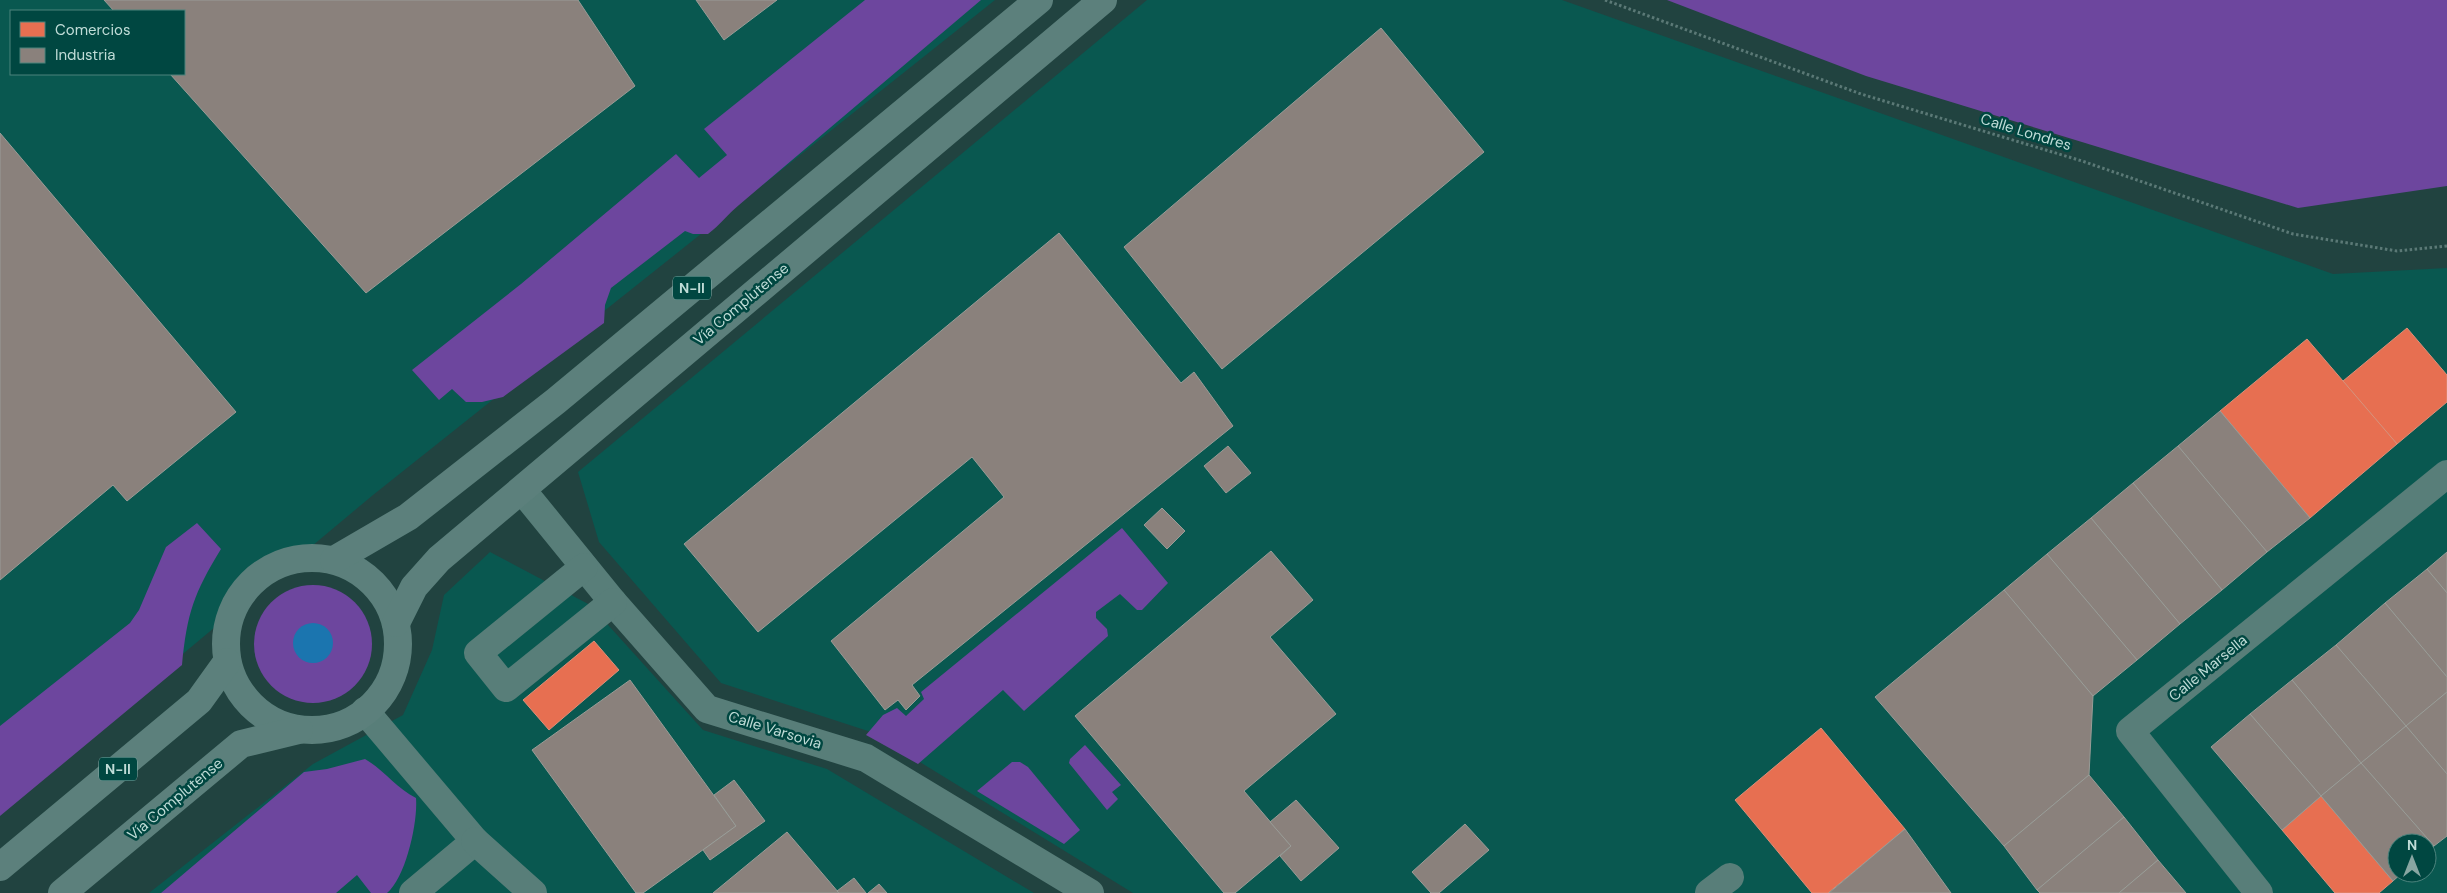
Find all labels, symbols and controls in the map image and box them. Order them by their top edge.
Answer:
legend [10,10,185,75]
text: Comercios [55,20,130,40]
text: Industria [55,45,116,65]
street label: Calle Londres [1978,109,2074,155]
street label: Vía Complutense [689,258,793,350]
road number: N-II [673,276,711,300]
street label: Calle Marsella [2165,630,2251,706]
street label: Calle Varsovia [726,706,824,754]
street label: Vía Complutense [123,753,227,845]
road number: N-II [99,758,137,781]
north arrow [2387,833,2437,883]
text: N [2407,836,2417,854]

